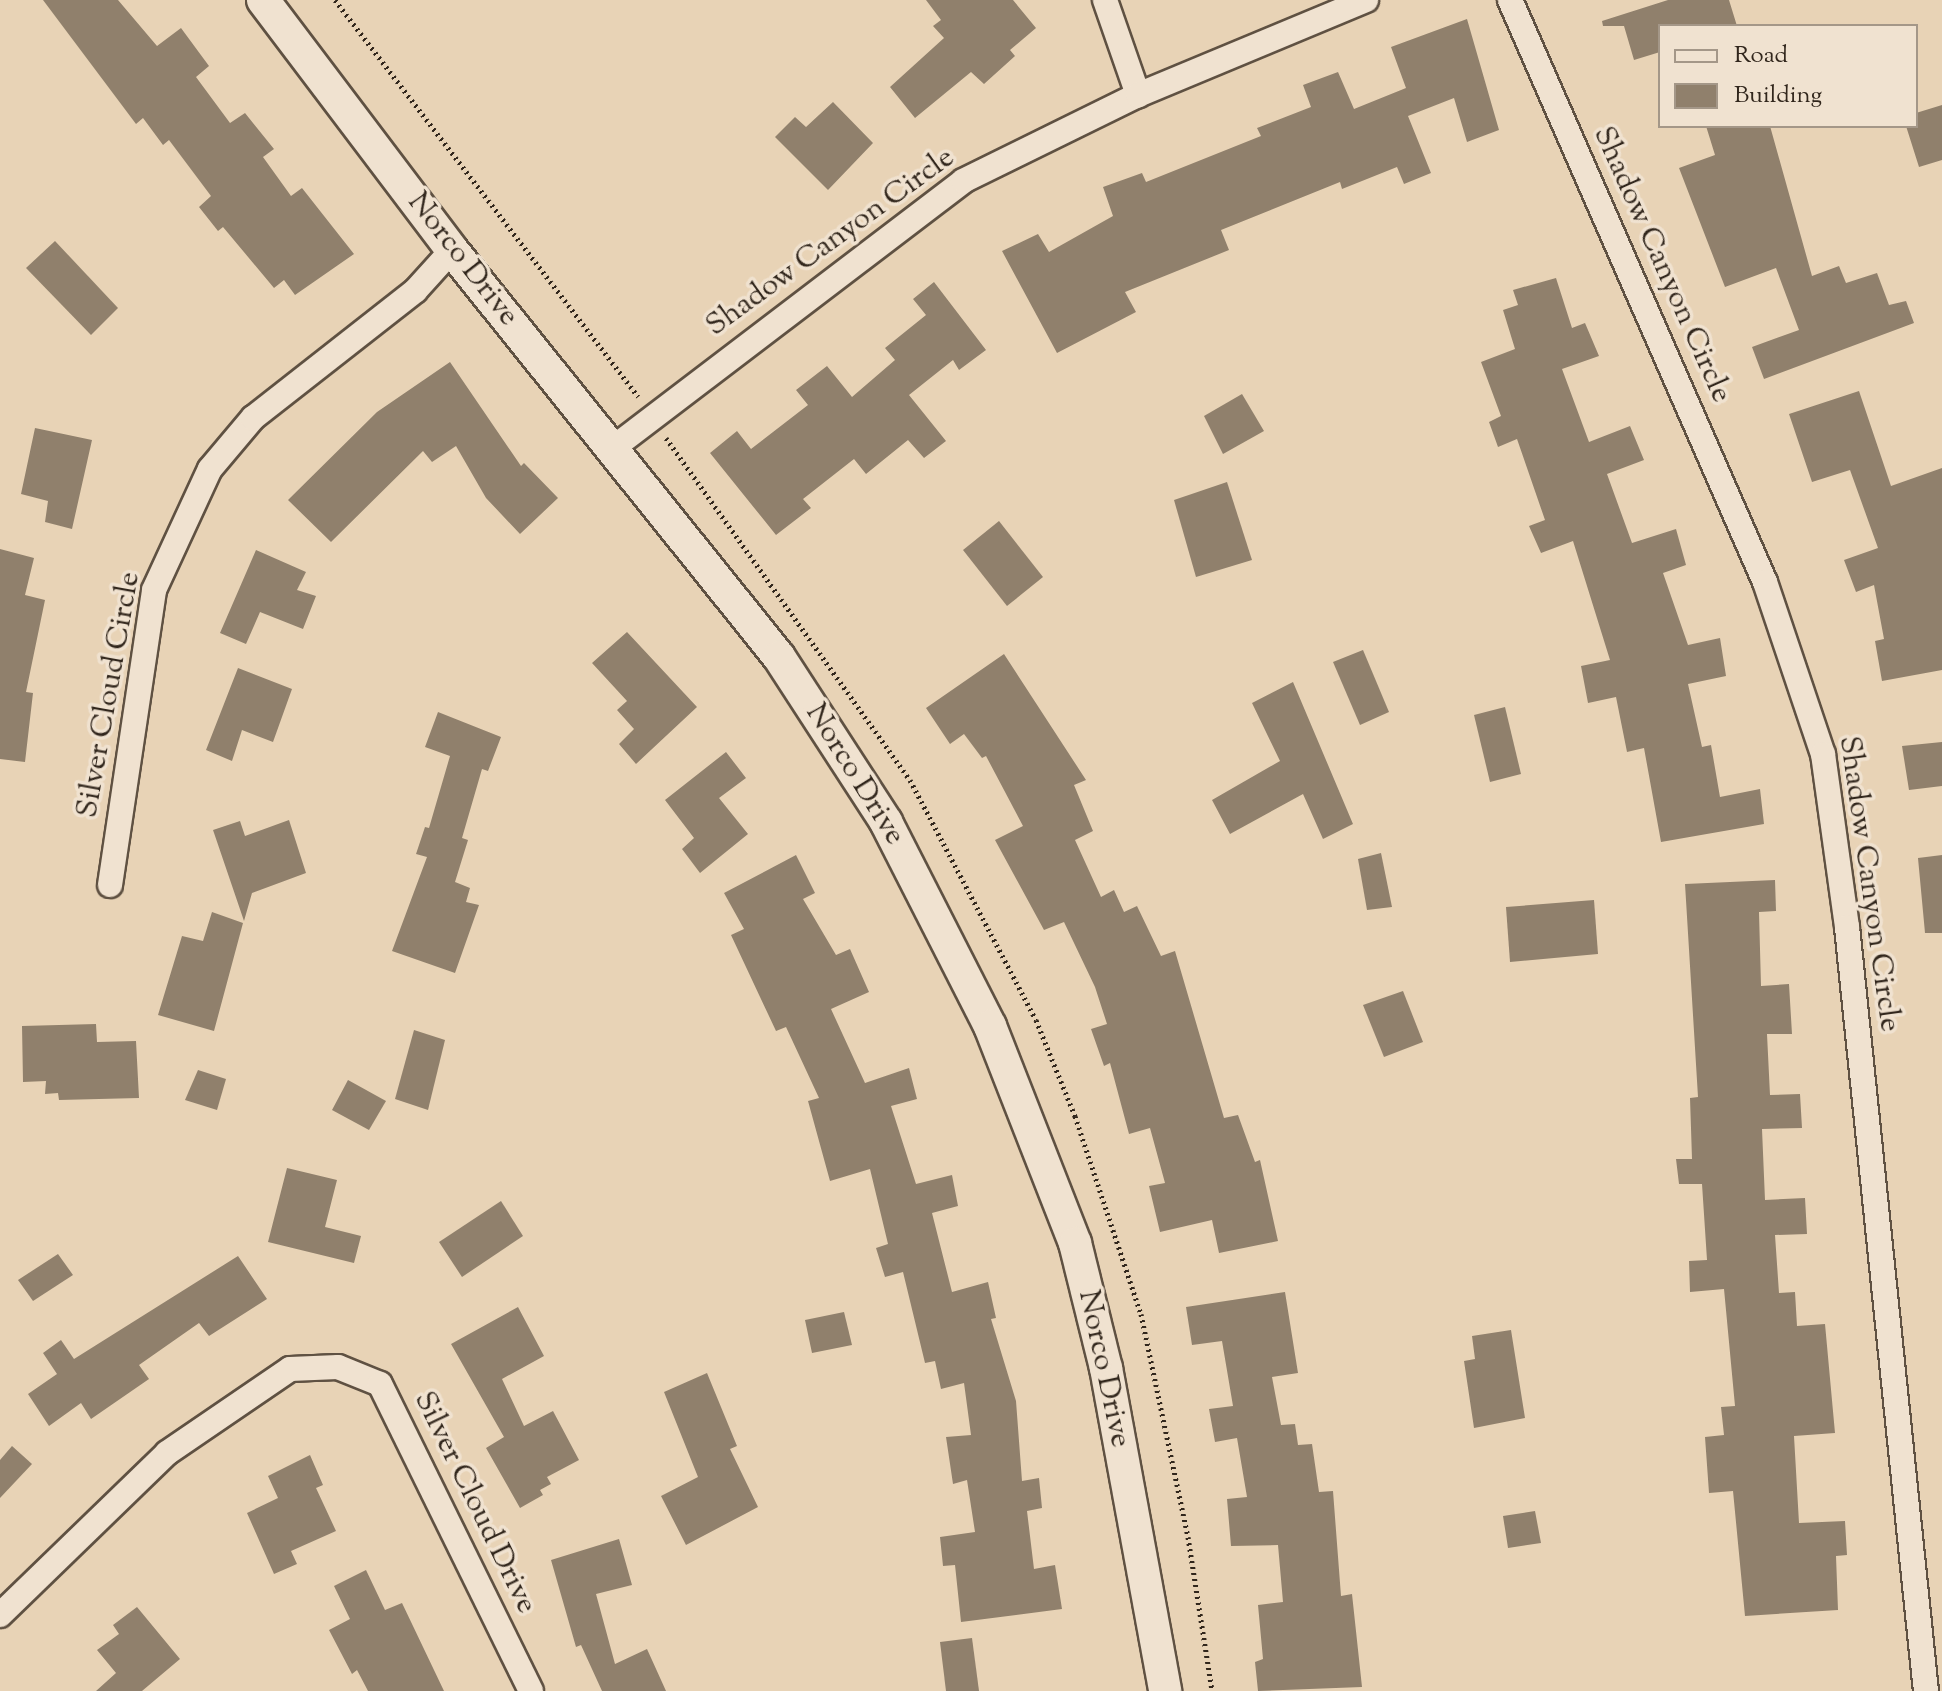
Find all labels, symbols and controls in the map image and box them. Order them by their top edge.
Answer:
legend [1658,24,1918,128]
text: Road [1734,39,1788,73]
text: Building [1734,79,1822,113]
street label: Shadow Canyon Circle [1584,122,1738,408]
street label: Shadow Canyon Circle [700,141,962,345]
street label: Norco Drive [399,186,525,334]
street label: Silver Cloud Circle [71,569,149,821]
street label: Norco Drive [796,698,912,852]
street label: Shadow Canyon Circle [1829,734,1907,1034]
street label: Norco Drive [1069,1287,1137,1451]
street label: Silver Cloud Drive [405,1386,543,1620]

